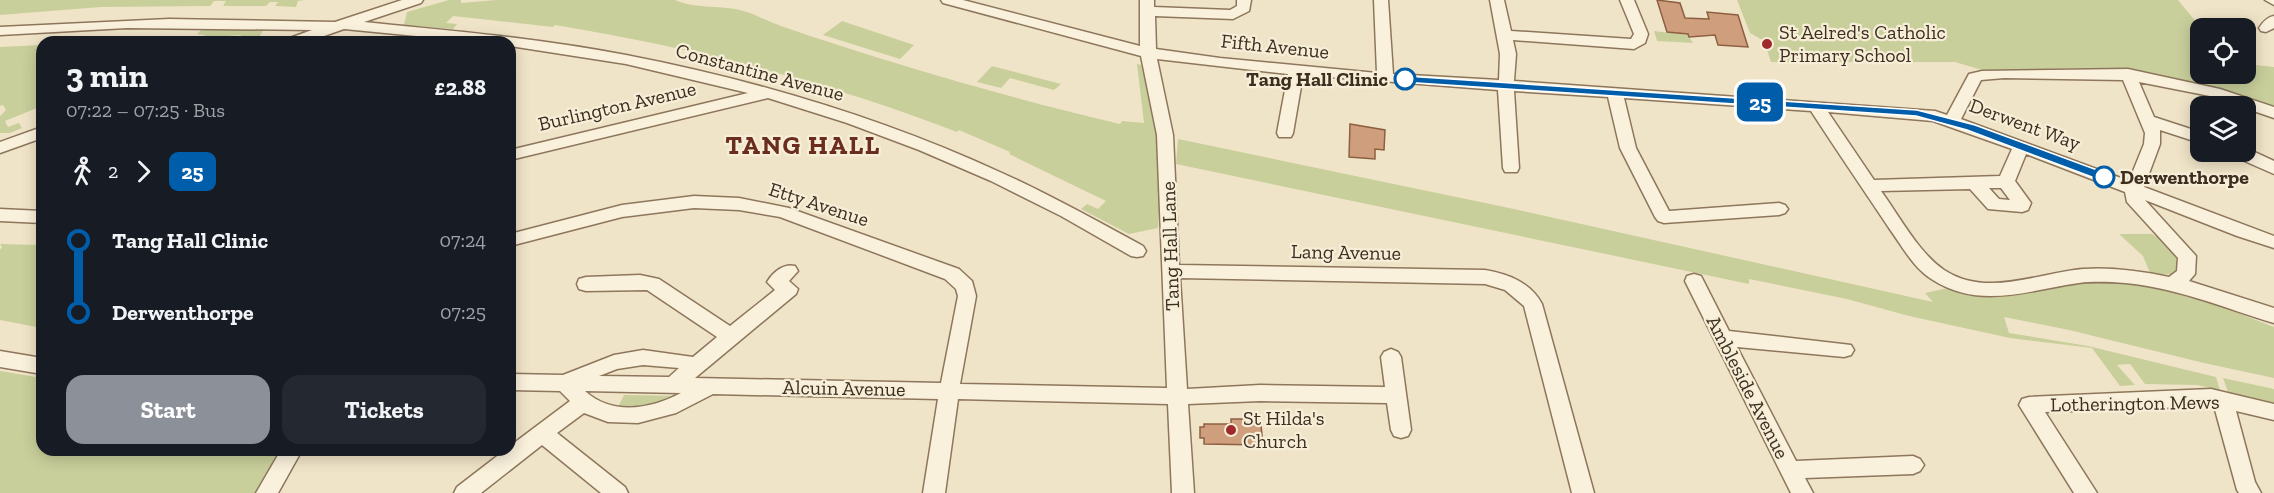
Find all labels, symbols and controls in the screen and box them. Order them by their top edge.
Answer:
map controls [2190,18,2256,162]
button: locate [2190,18,2256,84]
place label: St Aelred's Catholic Primary School [1779,20,1946,67]
street label: Fifth Avenue [1220,28,1330,64]
marker: St Aelred's Catholic Primary School [1760,37,1774,51]
street label: Constantine Avenue [673,38,847,106]
text: 3 min [66,56,148,95]
place label: Tang Hall Clinic [1246,67,1389,91]
marker: Tang Hall Clinic [1394,68,1416,90]
text: £2.88 [435,74,486,101]
street label: Burlington Avenue [536,76,698,136]
line badge: 25 [1733,82,1787,122]
text: 25 [1749,90,1771,115]
street label: Derwent Way [1966,93,2085,155]
button: layers [2190,96,2256,162]
text: 07:22 – 07:25 · Bus [66,98,225,122]
district label: TANG HALL [725,129,881,161]
icon: walk [66,155,99,188]
icon: forward [127,155,160,188]
text: 2 [108,159,118,183]
text: 25 [181,159,204,184]
place label: Derwenthorpe [2120,165,2249,189]
marker: Derwenthorpe [2093,166,2115,188]
street label: Etty Avenue [766,177,872,231]
street label: Tang Hall Lane [1156,181,1184,311]
text: Tang Hall Clinic [112,227,268,254]
text: 07:24 [440,228,486,252]
street label: Lang Avenue [1291,239,1401,265]
text: Derwenthorpe [112,299,254,326]
text: 07:25 [440,300,486,324]
street label: Ambleside Avenue [1702,311,1794,463]
button: Start [66,375,270,444]
button: Tickets [282,375,486,444]
street label: Alcuin Avenue [782,375,906,401]
street label: Lotherington Mews [2050,390,2220,416]
place label: St Hilda's Church [1243,406,1325,453]
marker: St Hilda's Church [1224,423,1238,437]

